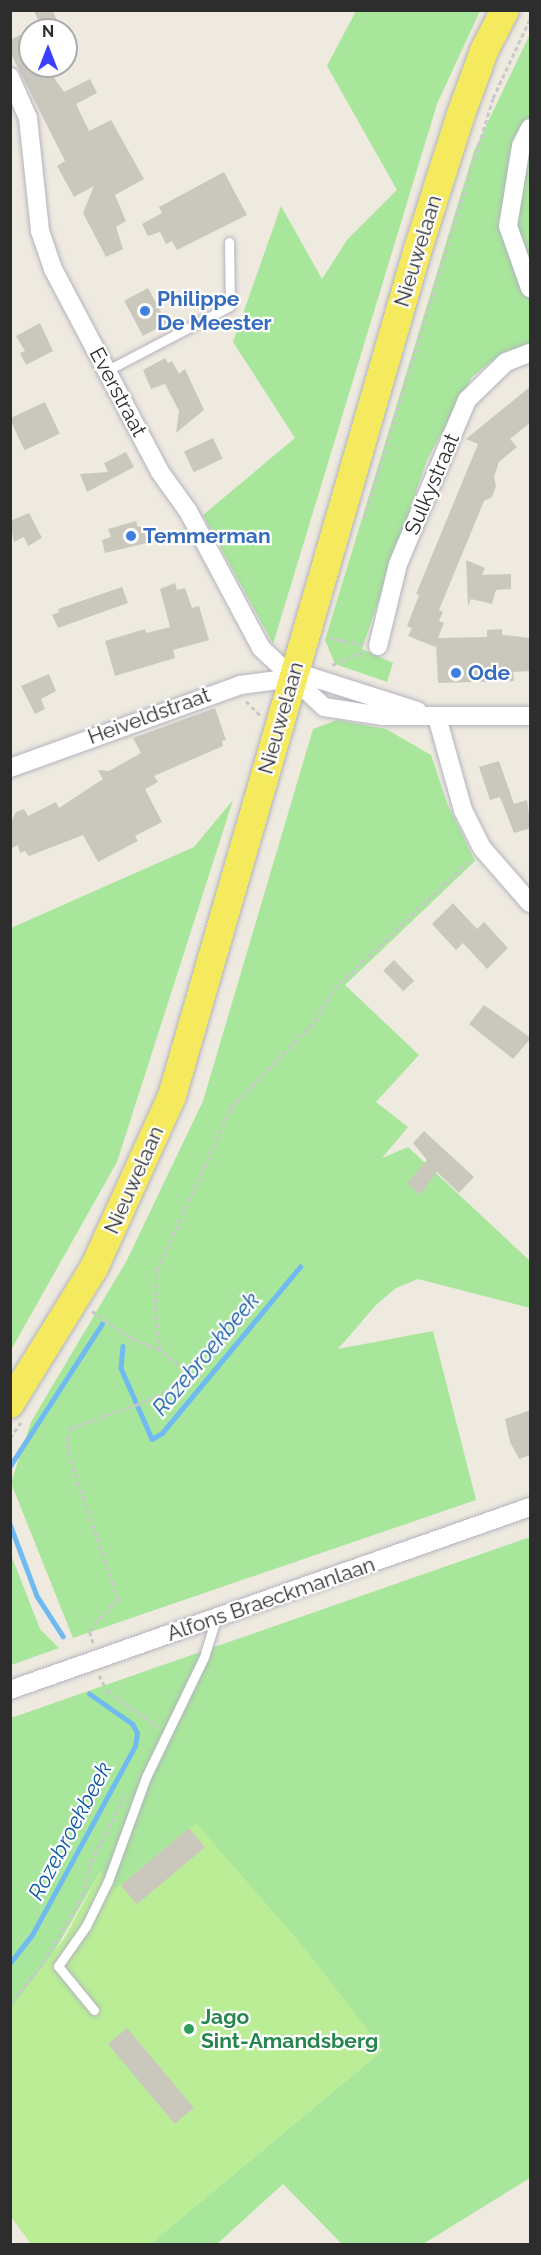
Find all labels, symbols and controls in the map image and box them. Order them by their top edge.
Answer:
north arrow [18,18,78,78]
text: N [42,22,54,41]
street label: Nieuwelaan [389,192,447,310]
place label: Philippe De Meester [157,286,272,336]
marker: Philippe De Meester [138,304,152,318]
street label: Everstraat [84,343,152,441]
street label: Sulkystraat [399,430,465,538]
place label: Temmerman [143,523,271,549]
marker: Temmerman [124,529,138,543]
street label: Nieuwelaan [253,659,309,777]
place label: Ode [468,660,510,686]
marker: Ode [449,666,463,680]
street label: Heiveldstraat [84,682,214,750]
street label: Nieuwelaan [99,1122,169,1238]
water label: Rozebroekbeek [147,1287,265,1421]
street label: Alfons Braeckmanlaan [164,1552,378,1646]
water label: Rozebroekbeek [23,1757,117,1905]
place label: Jago Sint-Amandsberg [201,2004,378,2054]
marker: Jago Sint-Amandsberg [182,2022,196,2036]

